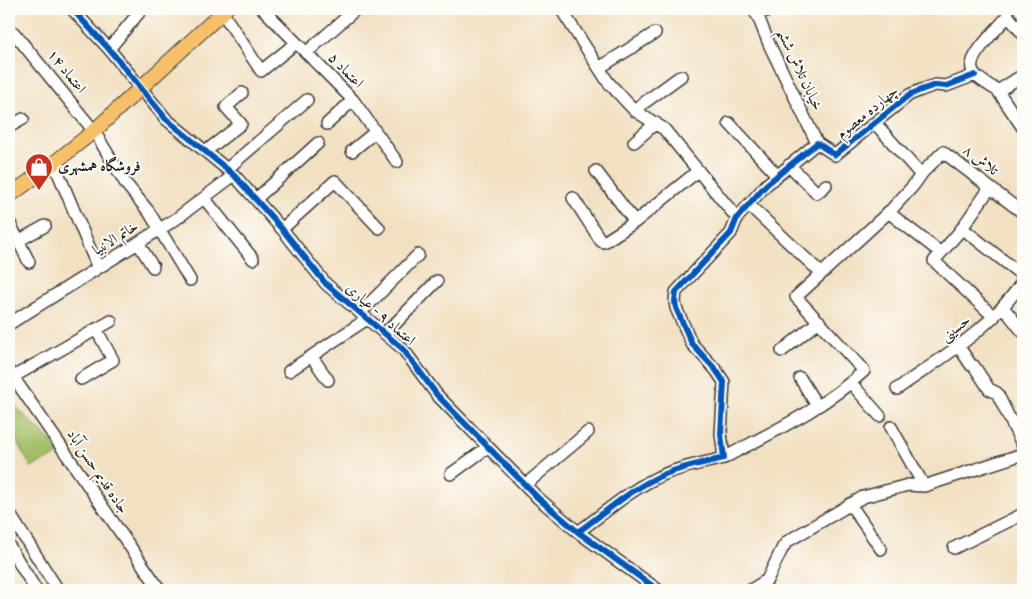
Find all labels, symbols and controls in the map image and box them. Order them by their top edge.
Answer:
street label: خیابان تلاش ششم [768,25,827,116]
street label: اعتماد ۱۴ [42,45,90,99]
street label: اعتماد ۵ [323,48,367,94]
street label: چهارده معصوم [832,81,904,145]
street label: تلاش ۸ [958,141,1002,181]
shop icon: فروشگاه همشهری [24,152,54,191]
place label: فروشگاه همشهری [58,156,141,178]
street label: خاتم الانبیا [89,217,144,262]
street label: اعتماد ۹ - عیاری [341,279,419,351]
street label: حسینی [937,311,975,347]
street label: جاده قدیم حسن آباد [60,425,133,519]

